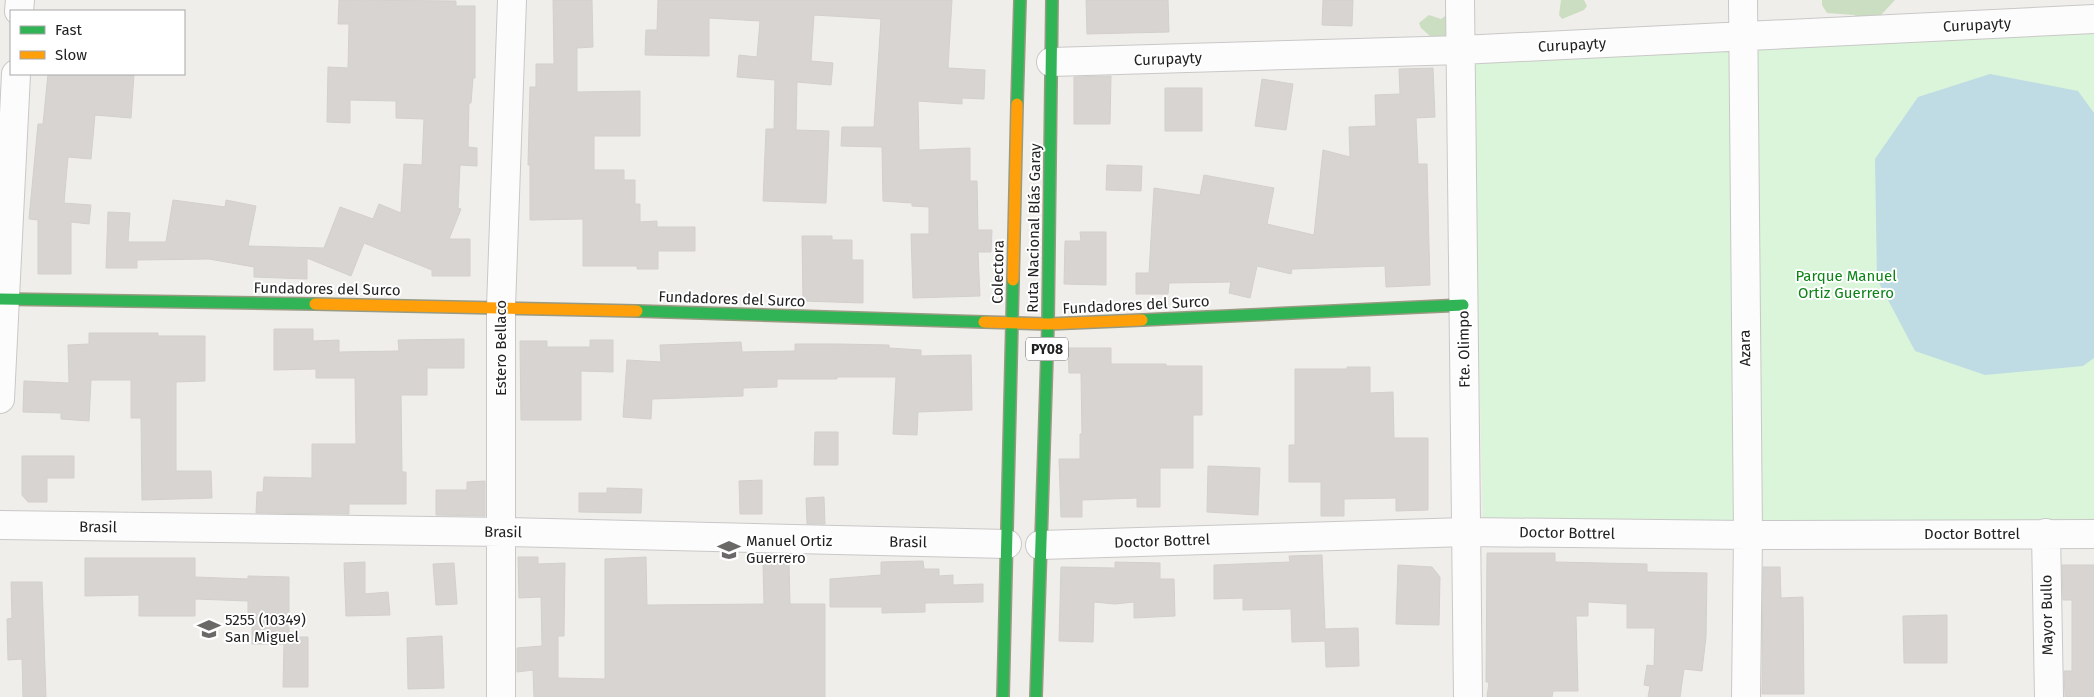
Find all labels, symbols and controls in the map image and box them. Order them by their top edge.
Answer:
legend [10,10,185,75]
street label: Curupayty [1942,14,2012,36]
text: Fast [55,21,82,39]
street label: Curupayty [1537,34,1607,56]
text: Slow [55,46,87,64]
street label: Curupayty [1134,49,1203,69]
street label: Ruta Nacional Blás Garay [1024,142,1044,313]
street label: Colectora [988,240,1008,304]
park label: Parque Manuel Ortiz Guerrero [1795,267,1897,302]
street label: Fundadores del Surco [253,279,401,299]
street label: Fundadores del Surco [658,287,806,311]
street label: Fundadores del Surco [1062,292,1210,318]
street label: Estero Bellaco [492,300,510,396]
street label: Fte. Olimpo [1454,310,1474,388]
street label: Azara [1736,330,1754,366]
road number: PY08 [1026,338,1068,360]
street label: Brasil [79,518,118,536]
street label: Brasil [484,523,523,541]
street label: Doctor Bottrel [1519,523,1616,543]
street label: Doctor Bottrel [1924,525,2021,543]
street label: Doctor Bottrel [1114,530,1211,552]
place label: Manuel Ortiz Guerrero [746,532,833,567]
street label: Brasil [889,533,928,551]
school or university icon: Manuel Ortiz Guerrero [716,537,742,563]
street label: Mayor Bullo [2037,574,2057,656]
place label: 5255 (10349) San Miguel [225,611,306,646]
school or university icon: 5255 (10349) San Miguel [196,616,222,642]

